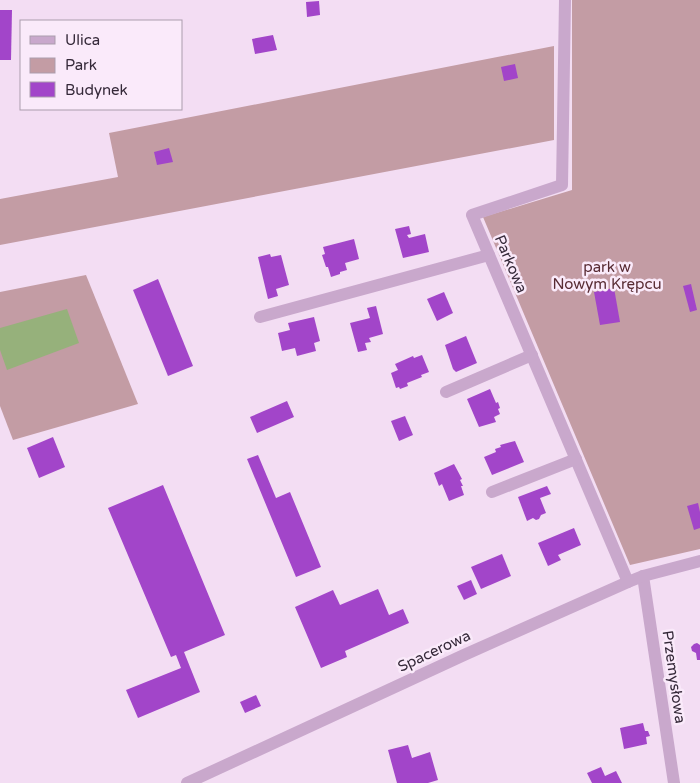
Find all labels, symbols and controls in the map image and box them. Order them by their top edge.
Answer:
legend [20,20,182,110]
text: Ulica [65,31,100,49]
text: Park [65,56,97,74]
text: Budynek [65,81,128,99]
street label: Parkowa [491,232,531,296]
park label: park w Nowym Krępcu [552,258,662,293]
street label: Spacerowa [395,626,473,676]
street label: Przemysłowa [659,629,689,725]

